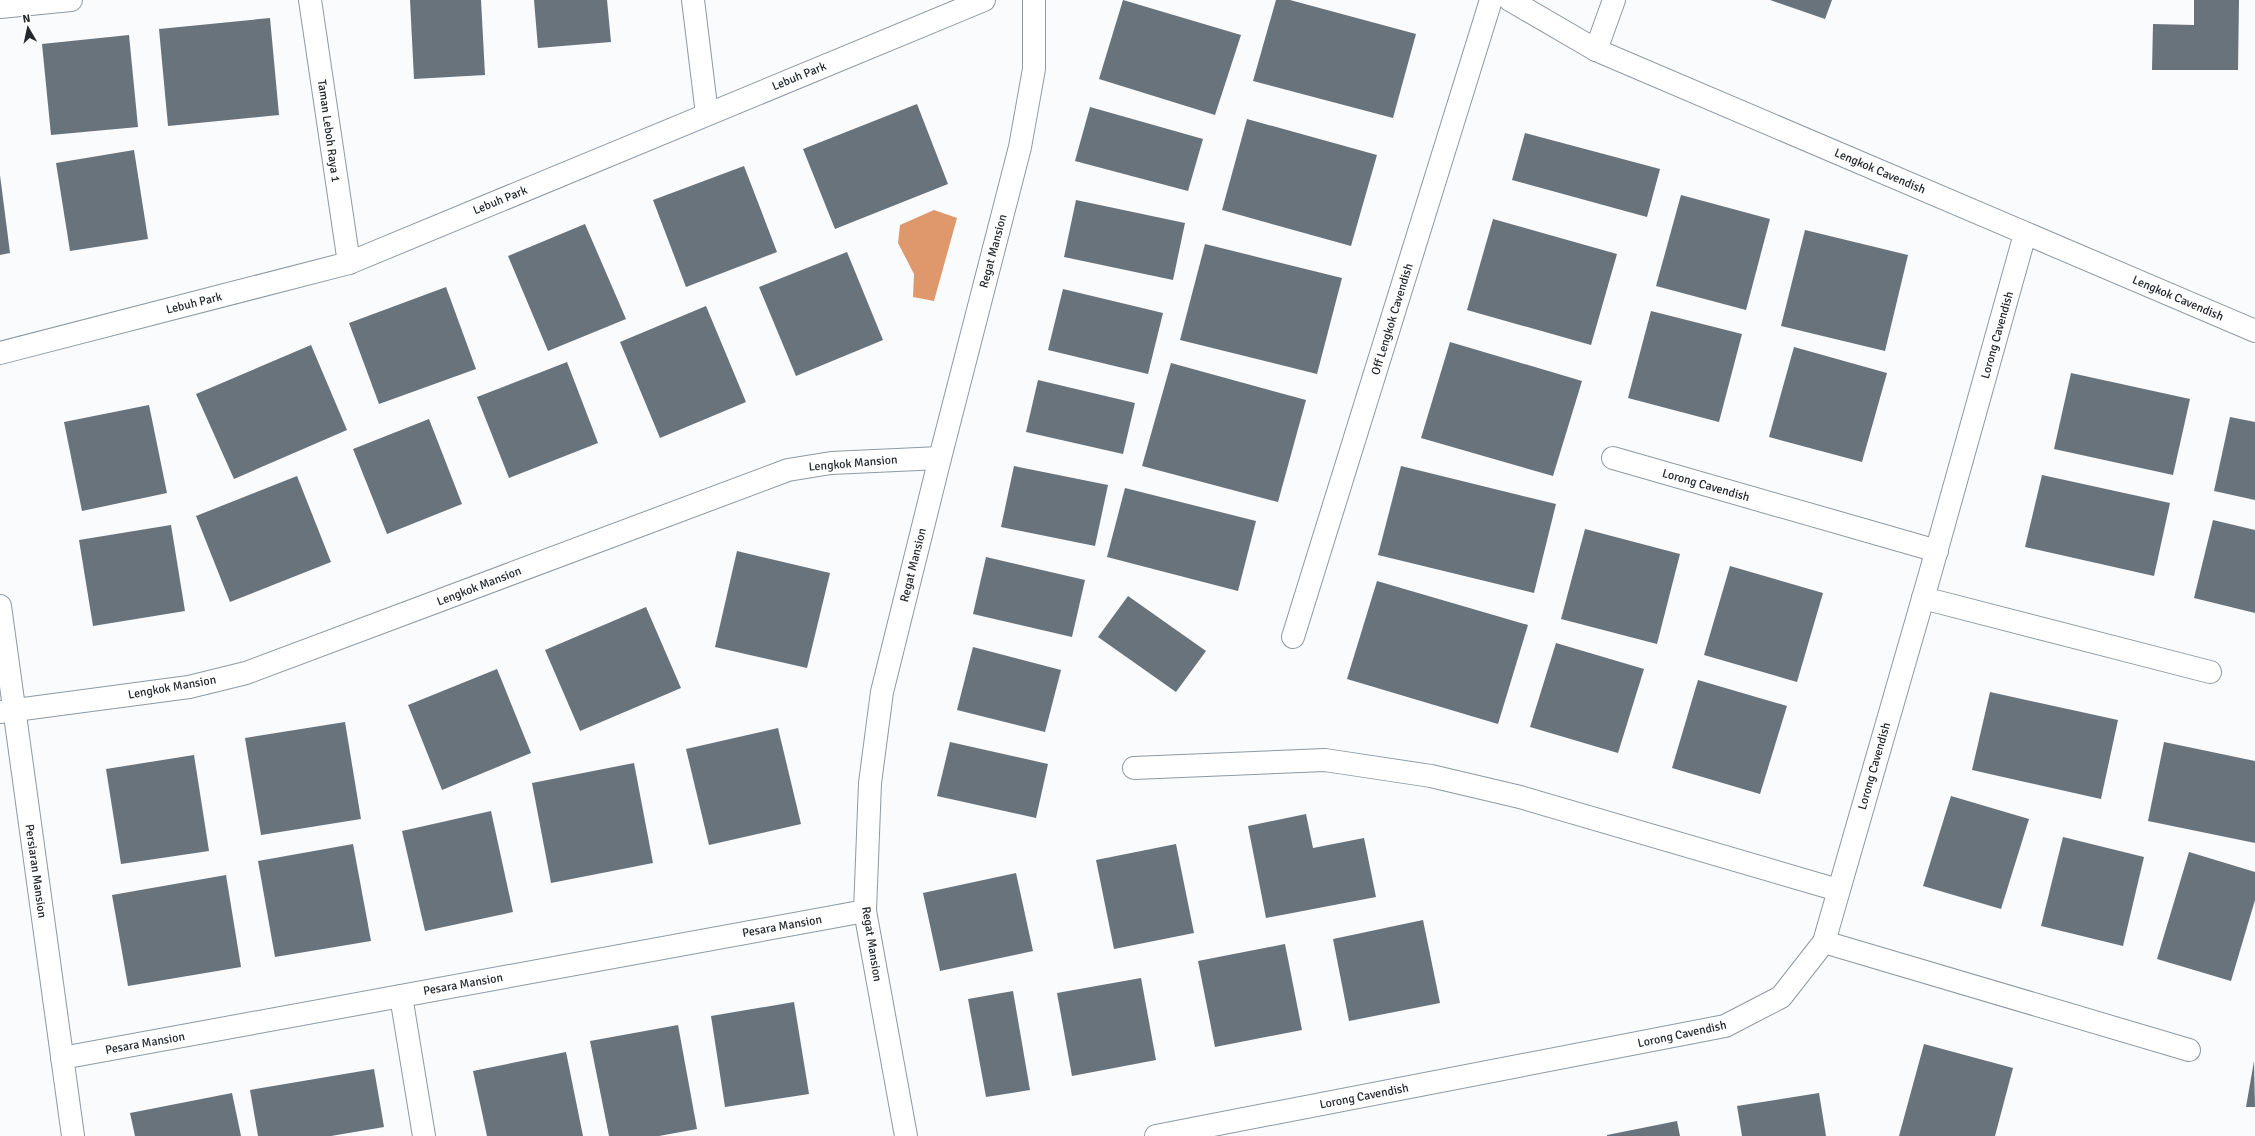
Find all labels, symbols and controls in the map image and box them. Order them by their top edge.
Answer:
north arrow [8,8,48,48]
text: N [22,12,31,26]
street label: Lebuh Park [770,59,828,94]
street label: Taman Leboh Raya 1 [314,79,343,183]
street label: Lengkok Cavendish [1832,145,1928,197]
street label: Lebuh Park [471,183,529,218]
street label: Regat Mansion [976,213,1011,290]
street label: Off Lengkok Cavendish [1368,261,1417,377]
street label: Lengkok Cavendish [2130,272,2226,324]
street label: Lebuh Park [165,289,224,318]
street label: Lorong Cavendish [1978,290,2017,381]
street label: Lengkok Mansion [808,452,898,475]
street label: Lorong Cavendish [1660,466,1751,505]
street label: Regat Mansion [897,527,930,604]
street label: Lengkok Mansion [435,563,523,609]
street label: Lengkok Mansion [127,672,217,703]
street label: Lorong Cavendish [1855,721,1894,812]
street label: Persiaran Mansion [21,823,50,919]
street label: Regat Mansion [858,905,885,983]
street label: Pesara Mansion [741,912,823,941]
street label: Pesara Mansion [422,970,504,999]
street label: Lorong Cavendish [1636,1018,1728,1051]
street label: Pesara Mansion [104,1029,186,1058]
street label: Lorong Cavendish [1318,1081,1410,1112]

